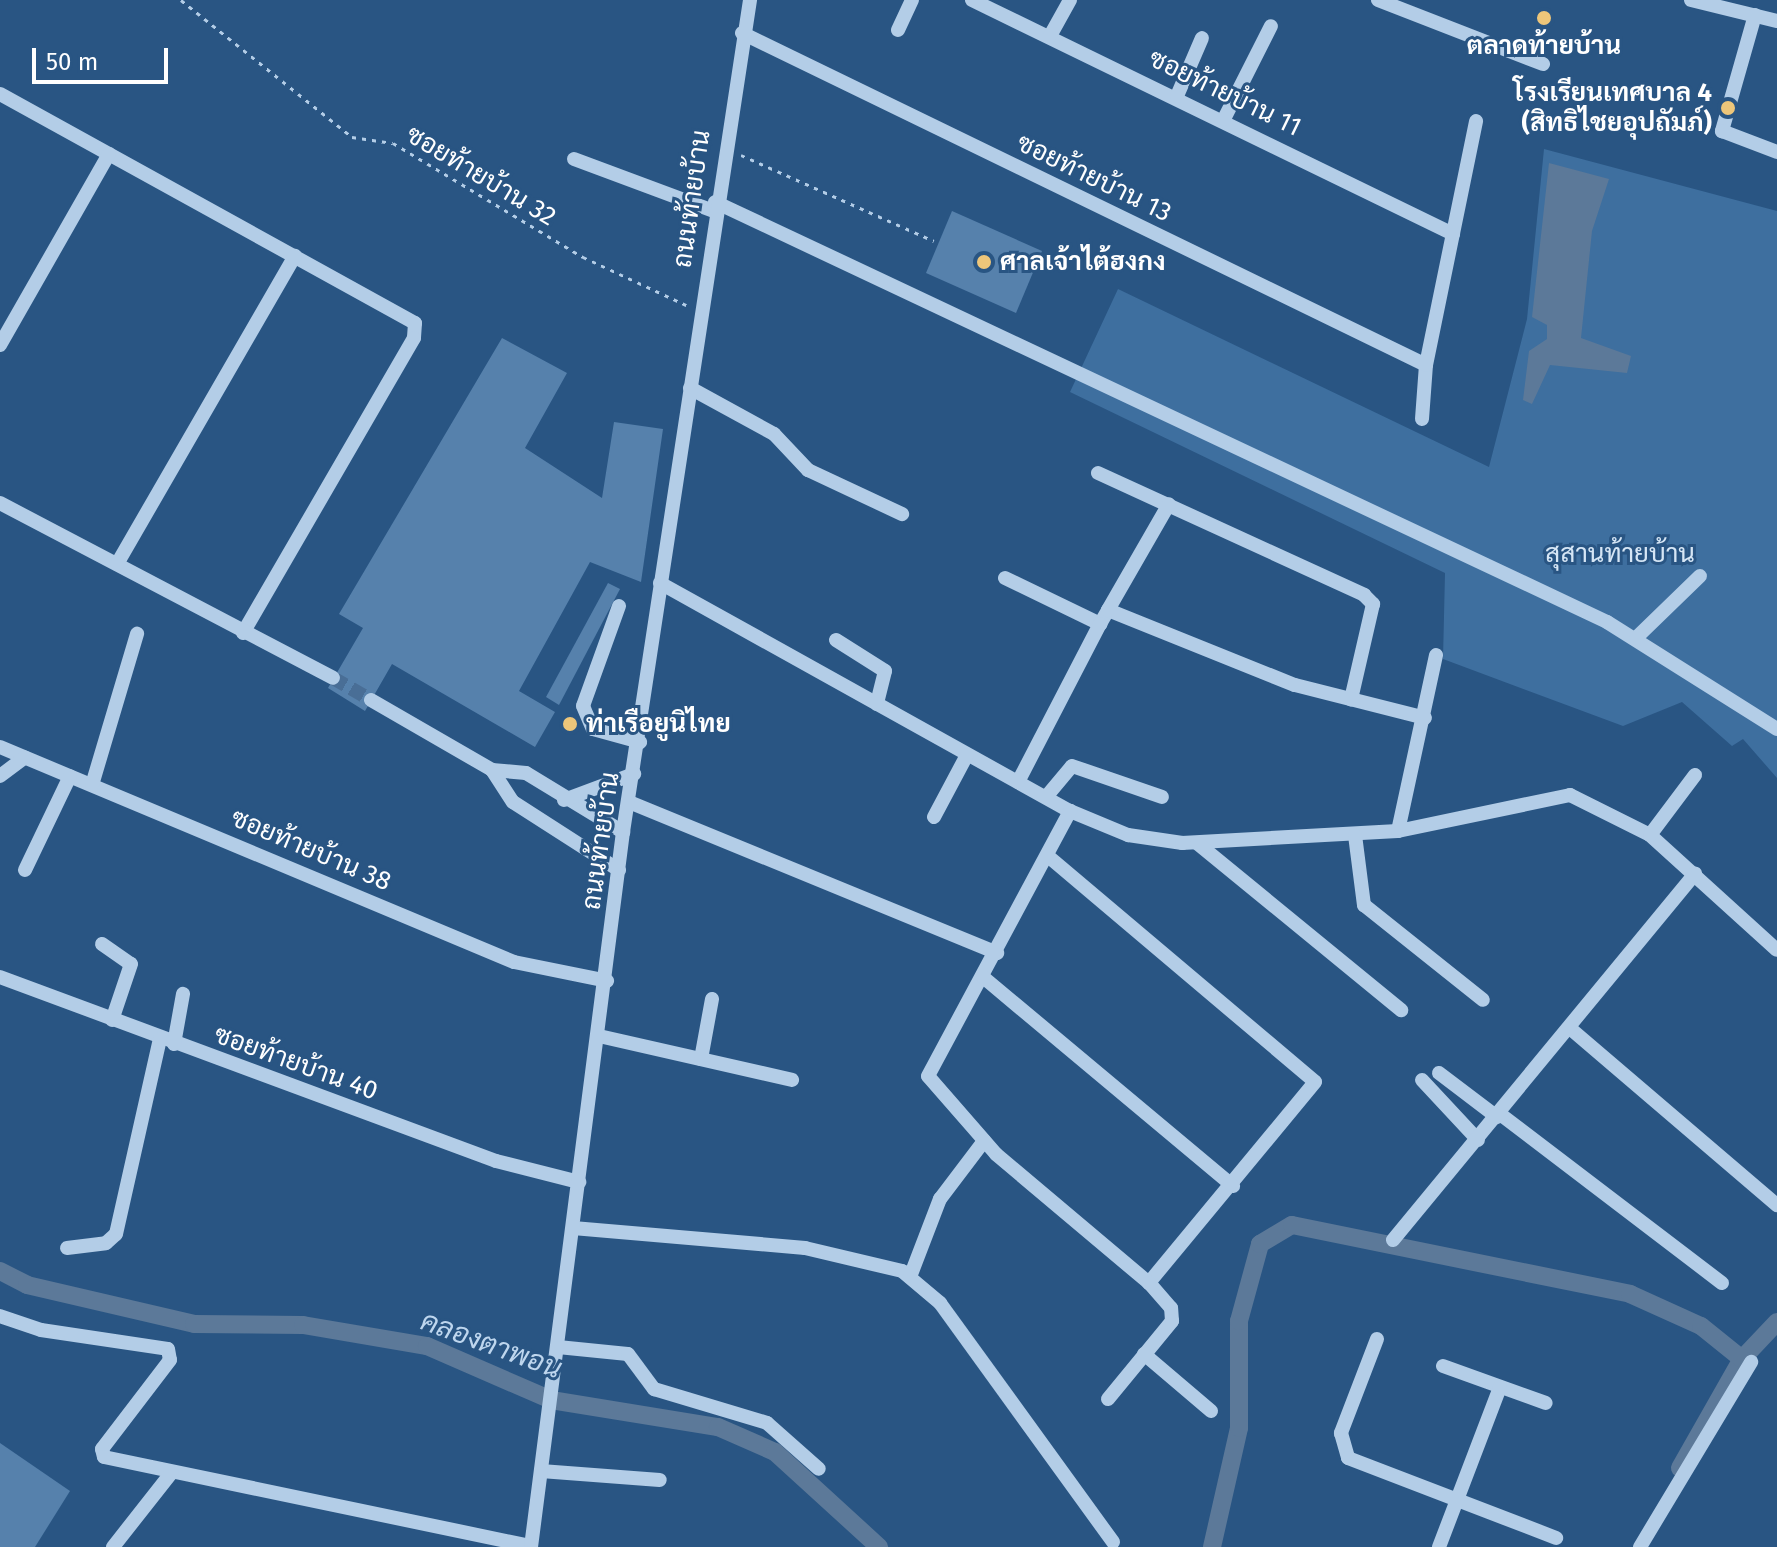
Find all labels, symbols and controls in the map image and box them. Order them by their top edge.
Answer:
marker: ตลาดท้ายบ้าน [1535,9,1553,27]
place label: ตลาดท้ายบ้าน [1467,30,1621,62]
scale bar [36,32,172,82]
street label: ซอยท้ายบ้าน 11 [1144,43,1306,143]
text: 50 m [46,48,98,76]
place label: โรงเรียนเทศบาล 4 (สิทธิไชยอุปถัมภ์) [1513,77,1712,138]
marker: โรงเรียนเทศบาล 4 (สิทธิไชยอุปถัมภ์) [1719,99,1737,117]
street label: ซอยท้ายบ้าน 32 [400,119,562,233]
street label: ซอยท้ายบ้าน 13 [1012,127,1176,229]
street label: ถนนท้ายบ้าน [667,128,717,270]
place label: ศาลเจ้าไต้ฮงกง [1000,246,1165,278]
marker: ศาลเจ้าไต้ฮงกง [975,253,993,271]
park label: สุสานท้ายบ้าน [1545,538,1695,570]
place label: ท่าเรือยูนิไทย [586,708,731,740]
marker: ท่าเรือยูนิไทย [561,715,579,733]
street label: ถนนท้ายบ้าน [576,770,626,912]
street label: ซอยท้ายบ้าน 38 [226,802,396,898]
street label: ซอยท้ายบ้าน 40 [210,1019,382,1107]
water label: คลองตาพอน [416,1304,566,1386]

